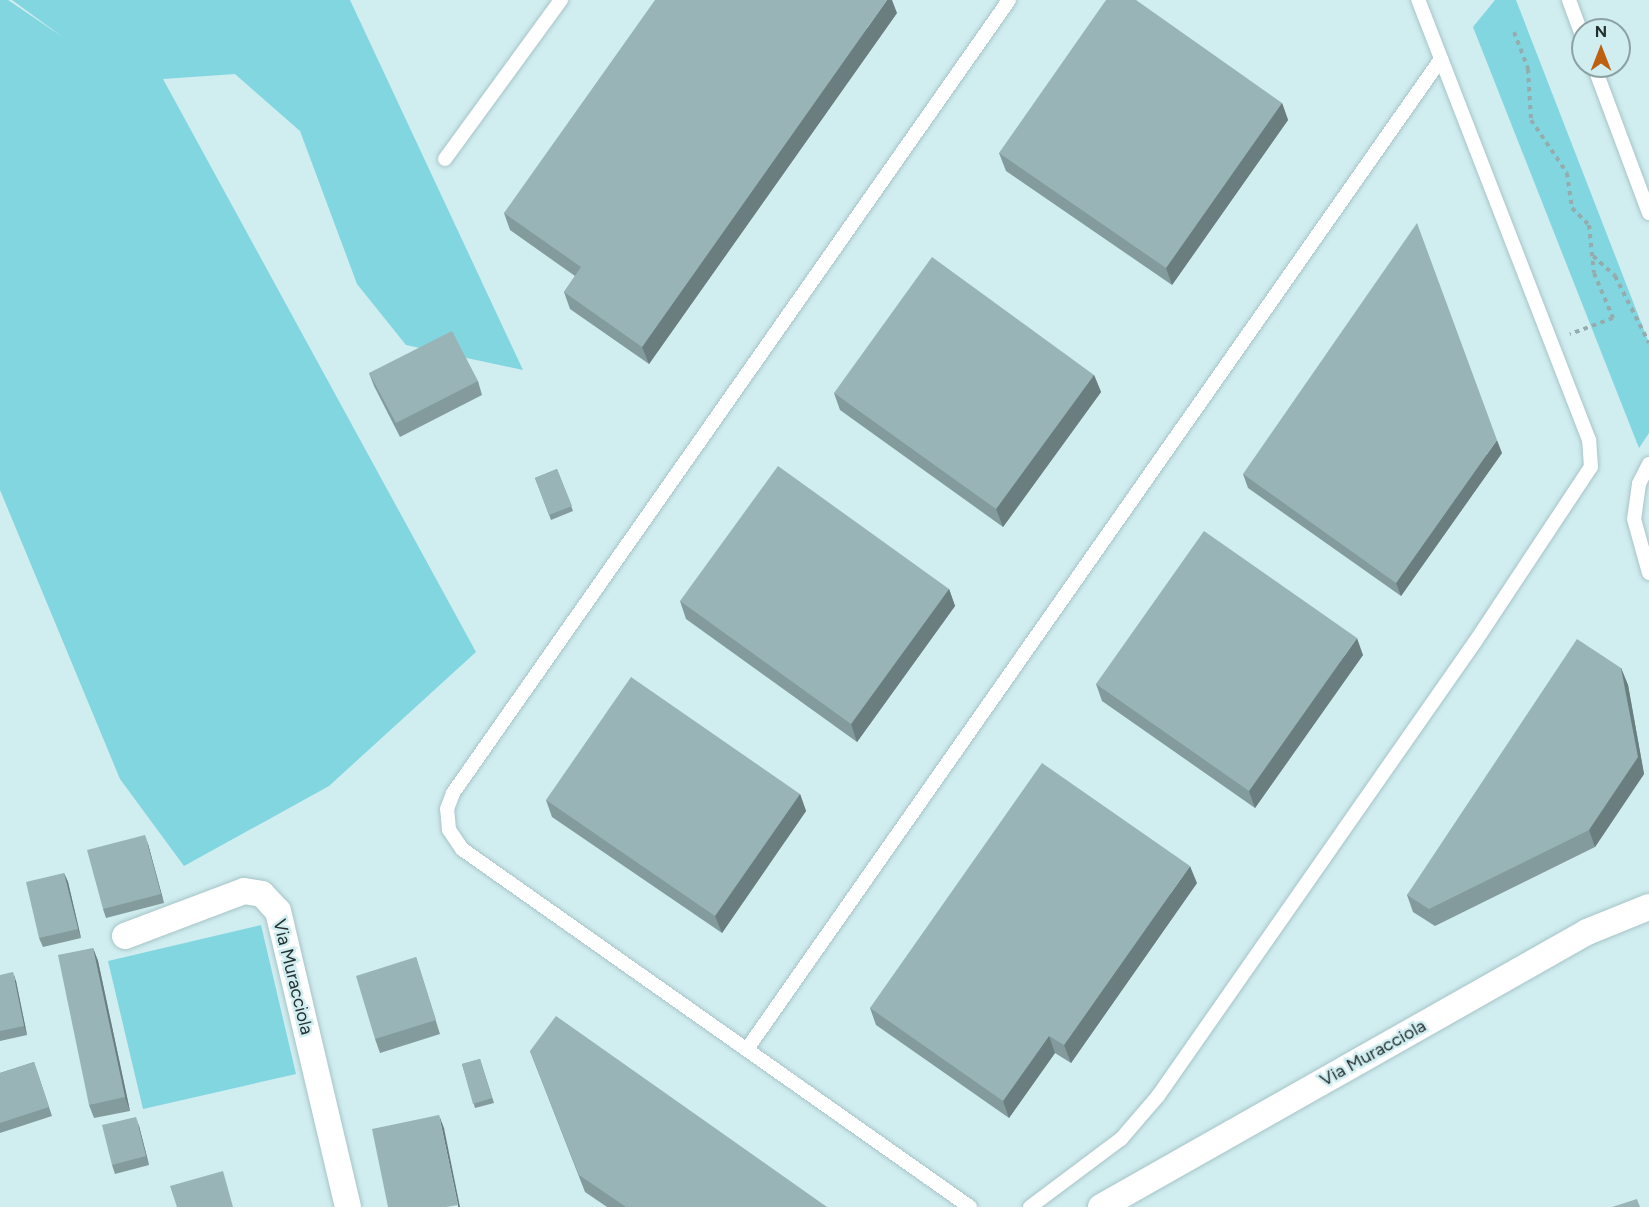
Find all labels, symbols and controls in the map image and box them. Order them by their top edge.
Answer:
north arrow [1571,18,1631,78]
text: N [1595,22,1607,41]
street label: Via Muracciola [268,917,318,1037]
street label: Via Muracciola [1316,1015,1430,1091]

